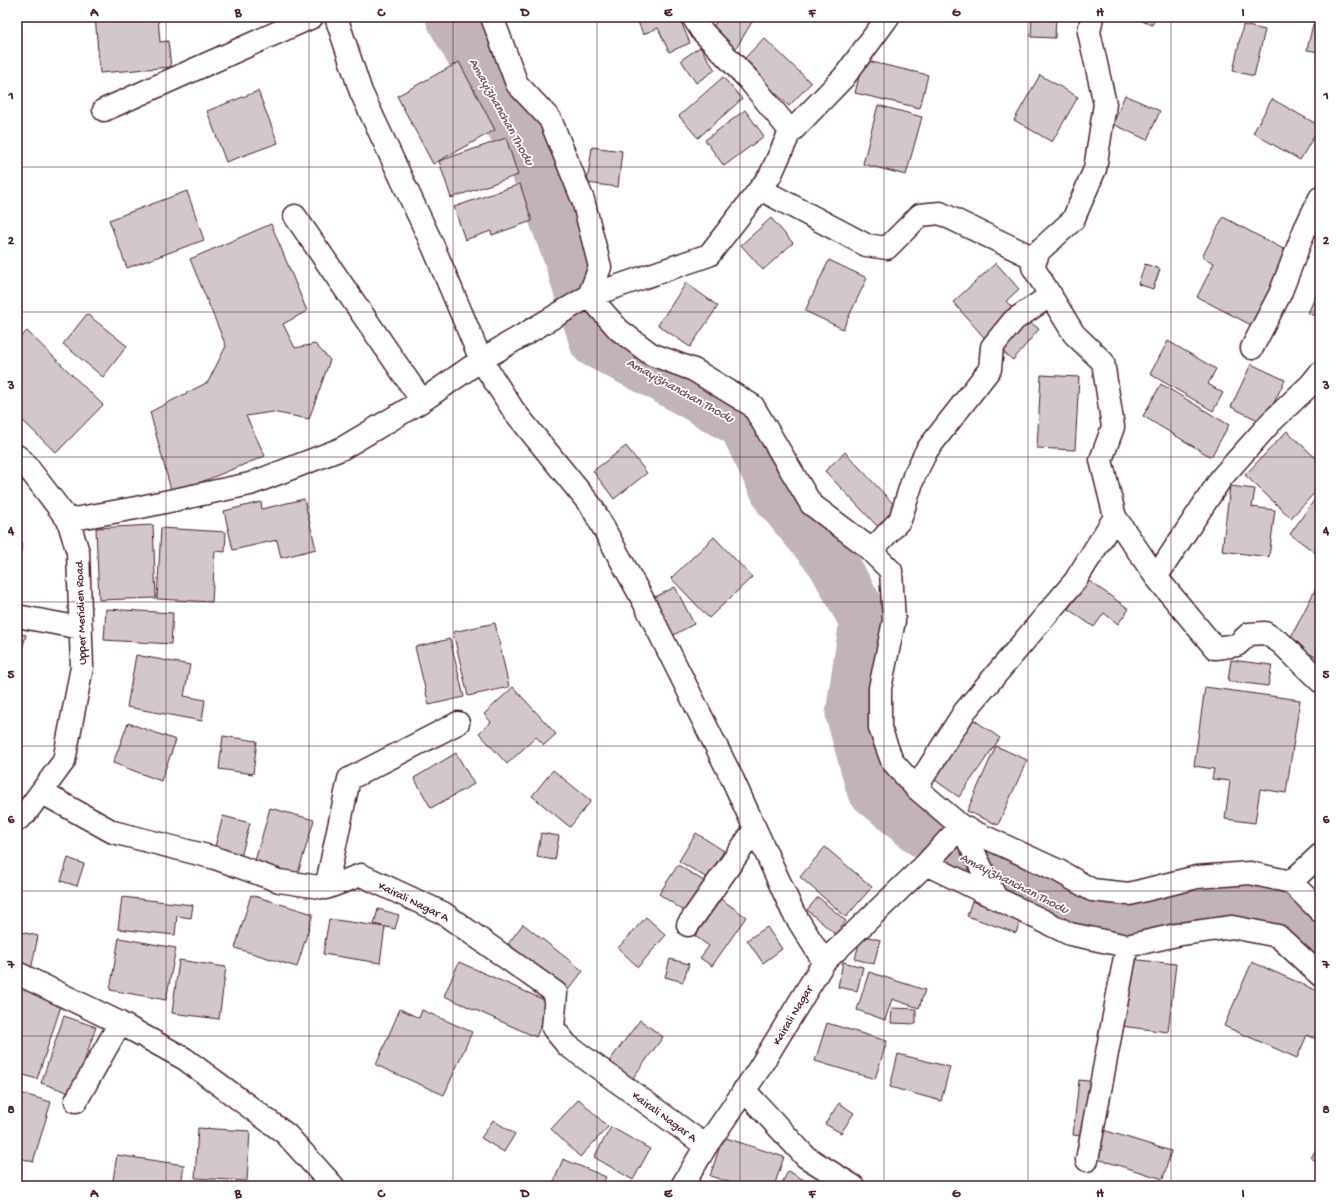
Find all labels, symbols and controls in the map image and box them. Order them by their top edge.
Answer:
text: A [89,6,99,21]
text: B [234,6,243,21]
text: C [376,6,386,21]
text: D [520,6,530,21]
text: E [664,6,673,21]
text: F [808,6,817,21]
text: G [952,6,961,21]
text: H [1096,6,1104,21]
text: I [1241,6,1245,21]
water label: Amayizhanchan Thodu [465,56,537,169]
text: 1 [7,89,14,104]
text: 1 [1322,89,1329,104]
text: 2 [8,234,15,249]
text: 2 [1323,234,1330,249]
water label: Amayizhanchan Thodu [624,356,737,427]
text: 3 [7,379,15,394]
text: 3 [1322,379,1330,394]
text: 4 [7,524,15,539]
text: 4 [1322,524,1330,539]
street label: Upper Meridien Road [73,560,91,665]
text: 5 [8,668,15,683]
text: 5 [1323,668,1330,683]
text: 6 [8,813,15,828]
text: 6 [1323,813,1330,828]
water label: Amayizhanchan Thodu [957,850,1071,919]
street label: Kairali Nagar A [375,880,452,926]
text: 7 [7,958,16,973]
text: 7 [1322,958,1331,973]
street label: Kairali Nagar [770,982,818,1048]
street label: Kairali Nagar A [629,1089,700,1146]
text: 8 [7,1103,15,1118]
text: 8 [1322,1103,1330,1118]
text: A [89,1187,99,1202]
text: B [234,1187,243,1202]
text: C [376,1187,386,1202]
text: D [520,1187,530,1202]
text: E [664,1187,673,1202]
text: F [808,1187,817,1202]
text: G [952,1187,961,1202]
text: H [1096,1187,1104,1202]
text: I [1241,1187,1245,1202]

